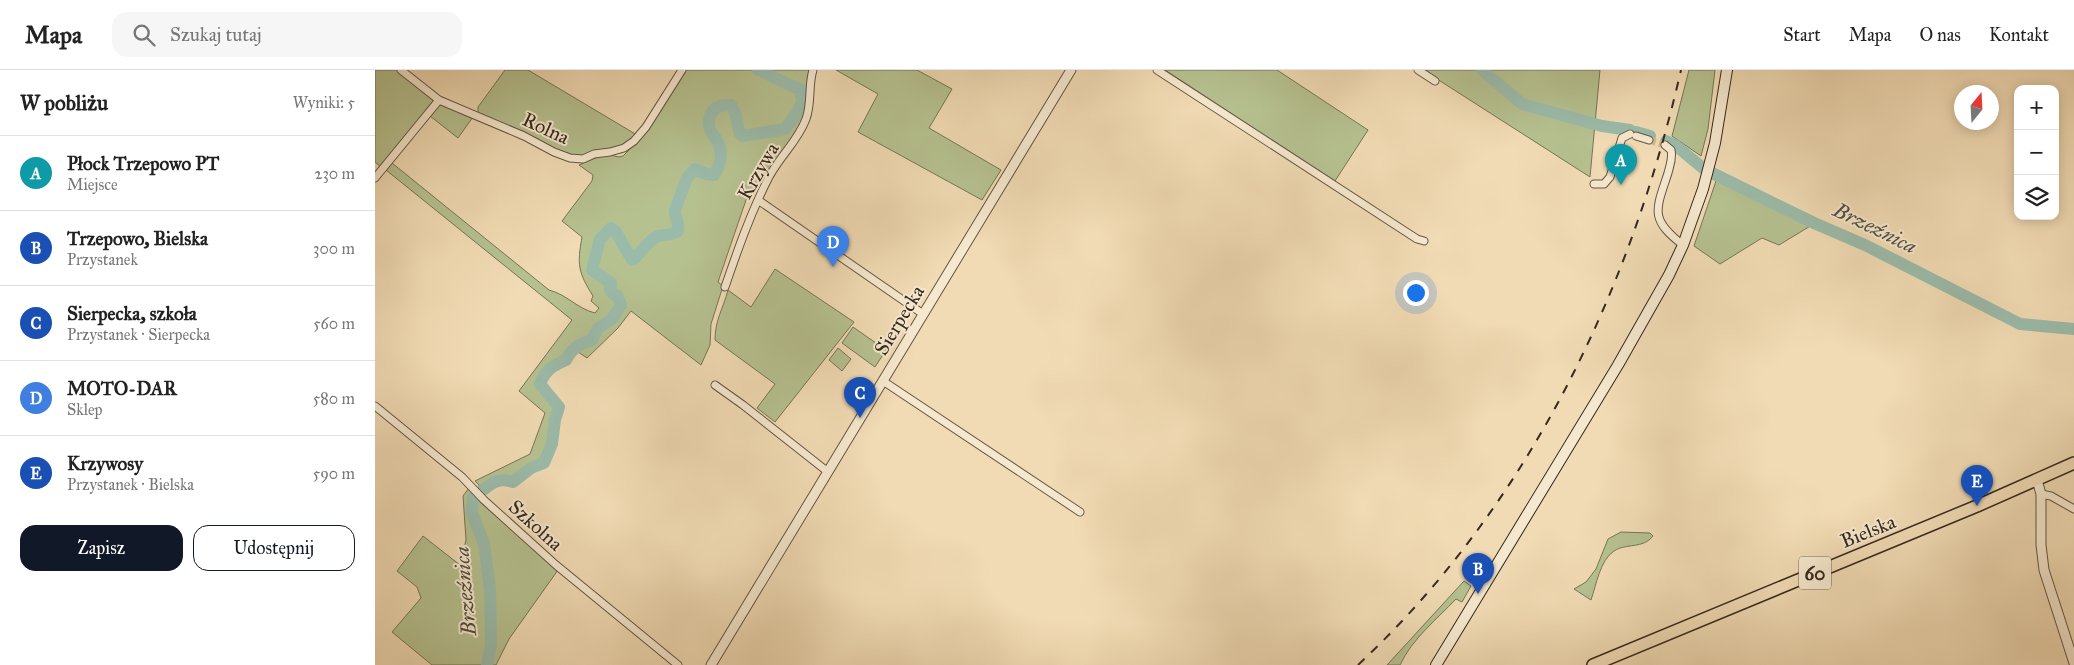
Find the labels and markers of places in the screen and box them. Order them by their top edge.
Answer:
pin: A [1605,144,1637,185]
pin: D [817,226,849,267]
pin: C [844,377,876,418]
pin: E [1961,465,1993,506]
pin: B [1462,553,1494,594]

